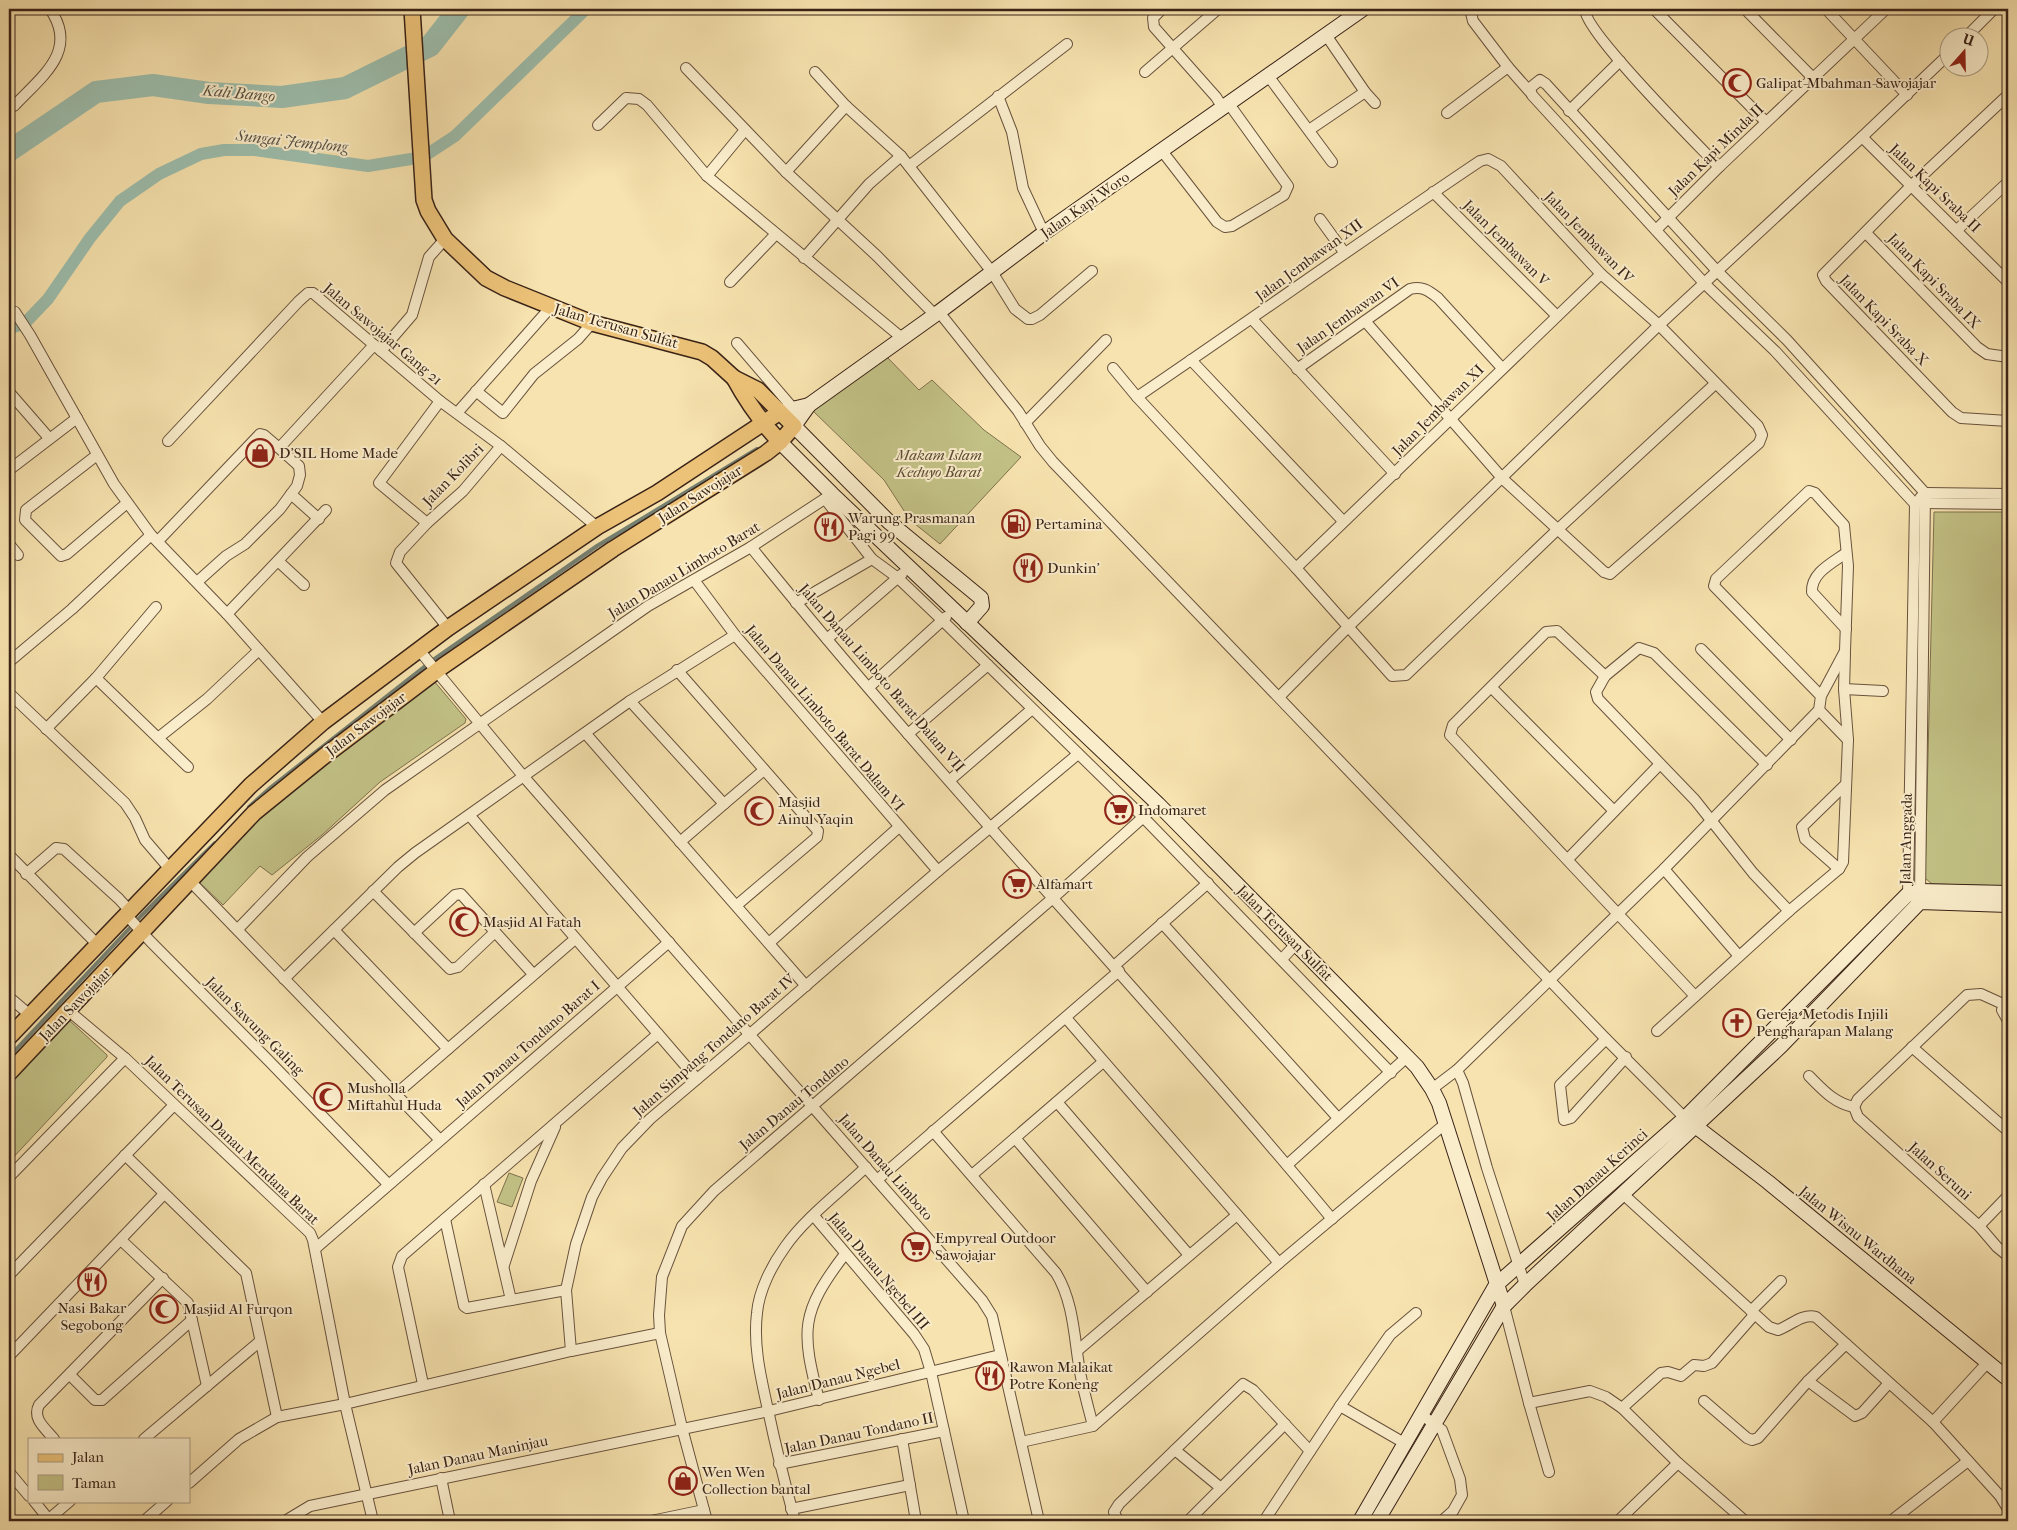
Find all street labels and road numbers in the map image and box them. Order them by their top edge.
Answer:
street label: Jalan Kapi Minda II [1664,100,1768,201]
street label: Jalan Kapi Sraba II [1885,139,1984,236]
street label: Jalan Kapi Woro [1036,168,1133,243]
street label: Jalan Jembawan IV [1540,187,1638,287]
street label: Jalan Jembawan V [1458,195,1554,291]
street label: Jalan Jembawan XII [1251,215,1366,306]
street label: Jalan Kapi Sraba IX [1883,229,1984,333]
street label: Jalan Kapi Sraba X [1835,270,1932,370]
street label: Jalan Jembawan VI [1293,273,1403,357]
street label: Jalan Sawojajar Gang 21 [319,278,446,389]
street label: Jalan Terusan Sulfat [551,299,681,353]
street label: Jalan Jembawan XI [1388,360,1488,460]
street label: Jalan Kolibri [418,439,488,511]
street label: Jalan Sawojajar [654,461,746,528]
street label: Jalan Danau Limboto Barat [604,517,764,623]
street label: Jalan Danau Limboto Barat Dalam VII [795,580,969,776]
street label: Jalan Danau Limboto Barat Dalam VI [742,621,908,815]
street label: Jalan Sawojajar [321,688,410,761]
street label: Jalan Anggada [1896,792,1916,886]
street label: Jalan Terusan Sulfat [1233,881,1337,985]
street label: Jalan Sawojajar [34,963,115,1045]
street label: Jalan Simpang Tondano Barat IV [629,969,799,1121]
street label: Jalan Sawung Galing [201,972,309,1080]
street label: Jalan Danau Tondano Barat I [452,976,604,1112]
street label: Jalan Terusan Danau Mendana Barat [140,1051,323,1229]
street label: Jalan Danau Tondano [735,1052,853,1155]
street label: Jalan Danau Limboto [834,1109,937,1224]
street label: Jalan Danau Kerinci [1542,1125,1652,1226]
street label: Jalan Seruni [1904,1137,1976,1204]
street label: Jalan Wisnu Wardhana [1795,1181,1921,1289]
street label: Jalan Danau Ngebel III [824,1208,933,1333]
street label: Jalan Danau Ngebel [773,1355,902,1403]
street label: Jalan Danau Tondano II [782,1408,935,1458]
street label: Jalan Danau Maninjau [405,1431,550,1479]

